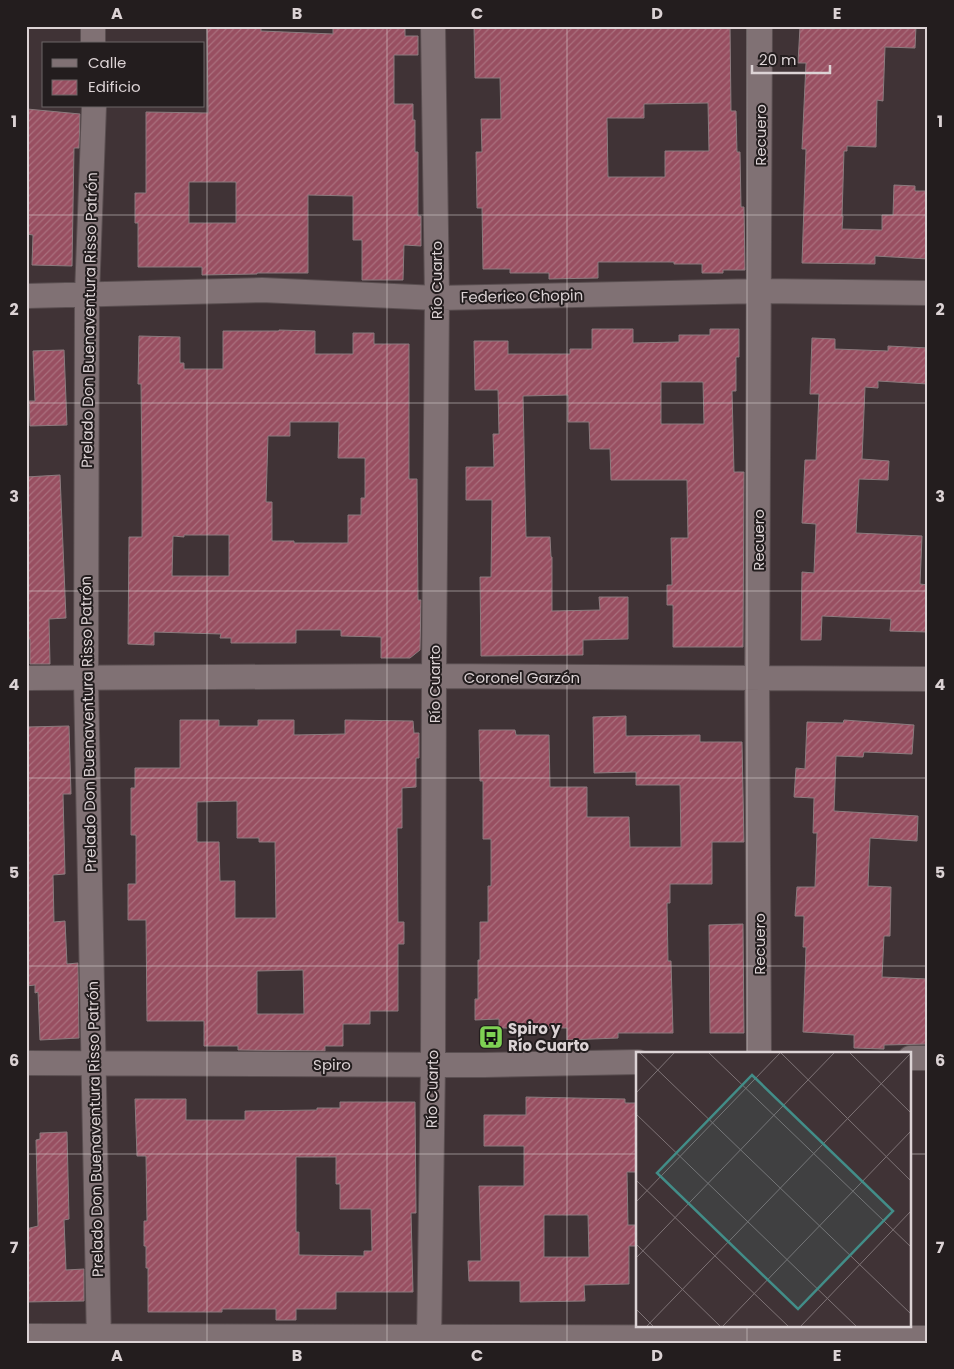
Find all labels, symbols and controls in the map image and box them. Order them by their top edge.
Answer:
text: A [111,2,123,25]
text: B [292,2,302,25]
text: C [471,2,483,25]
text: D [651,2,663,25]
text: E [833,2,841,25]
legend [42,42,205,108]
scale bar [752,42,829,74]
text: 20 m [759,49,797,70]
text: Calle [88,52,126,73]
text: Edificio [88,76,141,97]
street label: Recuero [750,104,771,166]
text: 1 [11,110,17,133]
text: 1 [937,110,943,133]
street label: Prelado Don Buenaventura Risso Patrón [76,172,102,468]
street label: Río Cuarto [426,241,447,319]
street label: Federico Chopin [461,284,583,308]
text: 2 [9,298,19,321]
text: 2 [935,298,945,321]
text: 3 [9,485,19,508]
text: 3 [935,485,945,508]
street label: Recuero [748,509,769,571]
street label: Prelado Don Buenaventura Risso Patrón [75,576,101,872]
street label: Río Cuarto [424,645,445,723]
street label: Coronel Garzón [464,667,580,688]
text: 4 [9,673,20,696]
text: 4 [935,673,946,696]
text: 5 [9,861,19,884]
text: 5 [935,861,945,884]
street label: Recuero [749,913,770,975]
street label: Prelado Don Buenaventura Risso Patrón [82,981,108,1277]
place label: Spiro y Río Cuarto [508,1018,590,1056]
bus stop icon: Spiro y Río Cuarto [478,1024,504,1050]
text: 6 [9,1049,19,1072]
text: 6 [935,1049,945,1072]
street label: Río Cuarto [421,1050,443,1128]
inset map [636,1052,912,1326]
street label: Spiro [313,1054,351,1075]
text: 7 [10,1236,19,1259]
text: 7 [936,1236,945,1259]
text: A [111,1344,123,1367]
text: B [292,1344,302,1367]
text: C [471,1344,483,1367]
text: D [651,1344,663,1367]
text: E [833,1344,841,1367]

